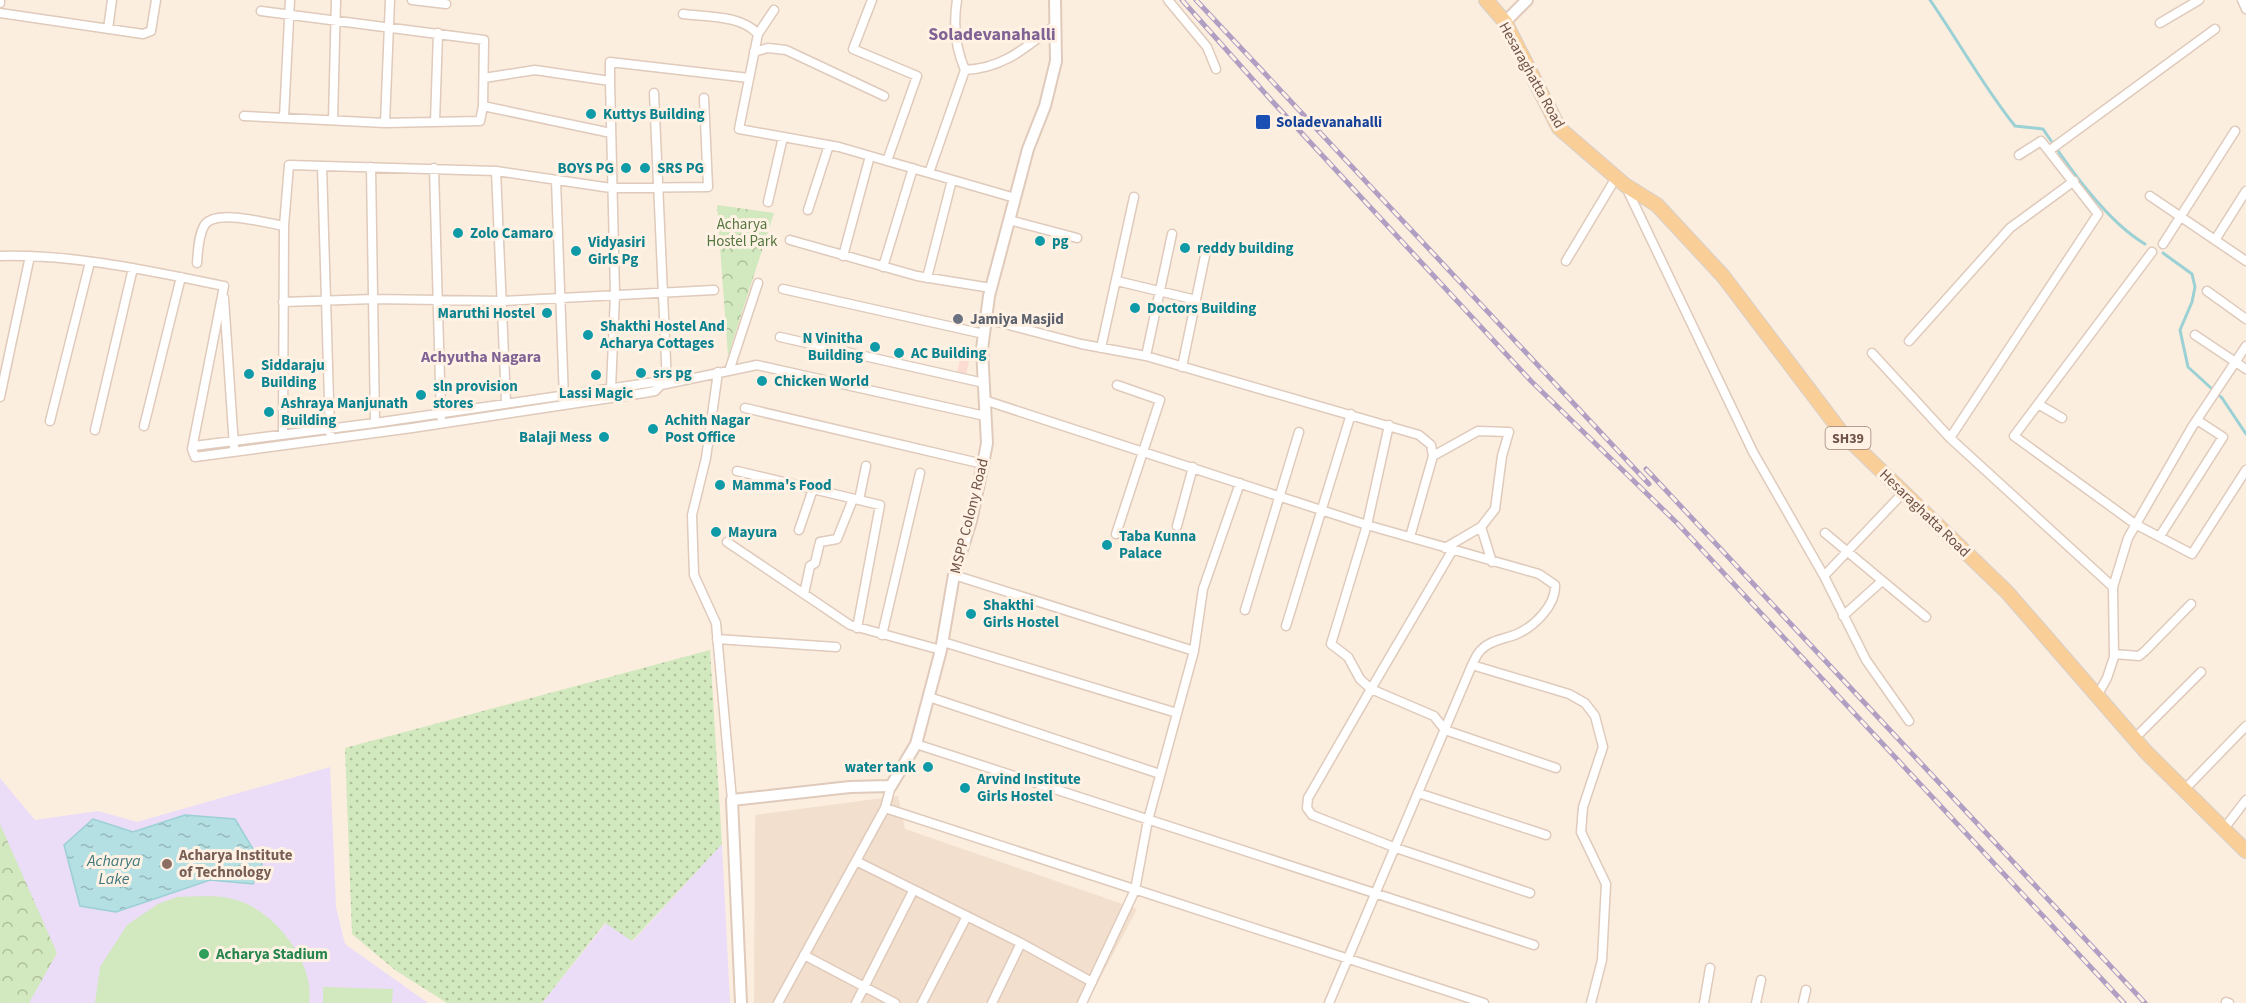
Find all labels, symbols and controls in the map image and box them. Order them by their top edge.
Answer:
street label: Hesaraghatta Road [1494,18,1570,132]
district label: Soladevanahalli [928,22,1056,47]
place label: Kuttys Building [603,104,705,125]
marker: Kuttys Building [584,107,598,121]
place label: Soladevanahalli [1276,112,1382,133]
marker: Soladevanahalli [1254,113,1272,131]
place label: BOYS PG [558,158,614,179]
place label: SRS PG [657,158,704,179]
marker: BOYS PG [619,161,633,175]
marker: SRS PG [638,161,652,175]
park label: Acharya Hostel Park [706,214,778,252]
place label: Zolo Camaro [470,223,553,244]
marker: Zolo Camaro [451,226,465,240]
place label: pg [1052,231,1069,252]
place label: Vidyasiri Girls Pg [587,232,645,270]
marker: pg [1033,234,1047,248]
place label: reddy building [1197,238,1293,259]
marker: reddy building [1178,241,1192,255]
marker: Vidyasiri Girls Pg [569,244,583,258]
place label: Doctors Building [1147,298,1256,319]
marker: Doctors Building [1128,301,1142,315]
place label: Maruthi Hostel [437,303,536,324]
marker: Maruthi Hostel [540,306,554,320]
place label: Jamiya Masjid [970,309,1064,330]
marker: Jamiya Masjid [951,312,965,326]
place label: Shakthi Hostel And Acharya Cottages [599,316,725,354]
marker: Shakthi Hostel And Acharya Cottages [581,328,595,342]
place label: N Vinitha Building [803,328,863,366]
marker: N Vinitha Building [868,340,882,354]
place label: AC Building [910,343,987,364]
district label: Achyutha Nagara [420,346,541,368]
marker: AC Building [892,346,906,360]
place label: Siddaraju Building [261,355,325,393]
place label: srs pg [653,363,692,384]
marker: srs pg [634,366,648,380]
marker: Siddaraju Building [242,367,256,381]
marker: Lassi Magic [589,368,603,382]
place label: Chicken World [774,371,869,392]
marker: Chicken World [755,374,769,388]
place label: sln provision stores [433,376,518,414]
place label: Lassi Magic [559,383,633,404]
marker: sln provision stores [414,388,428,402]
place label: Ashraya Manjunath Building [280,393,408,431]
marker: Ashraya Manjunath Building [262,405,276,419]
place label: Achith Nagar Post Office [664,410,750,448]
marker: Achith Nagar Post Office [646,422,660,436]
place label: Balaji Mess [519,427,592,448]
road number: SH39 [1826,427,1870,449]
marker: Balaji Mess [597,430,611,444]
street label: MSPP Colony Road [945,456,994,576]
street label: Hesaraghatta Road [1875,465,1975,562]
place label: Mamma's Food [732,475,832,496]
marker: Mamma's Food [713,478,727,492]
place label: Mayura [728,522,777,543]
marker: Mayura [709,525,723,539]
place label: Taba Kunna Palace [1119,526,1196,564]
marker: Taba Kunna Palace [1100,538,1114,552]
place label: Shakthi Girls Hostel [983,595,1060,633]
marker: Shakthi Girls Hostel [964,607,978,621]
place label: water tank [845,757,917,778]
marker: water tank [921,760,935,774]
place label: Arvind Institute Girls Hostel [976,769,1081,807]
marker: Arvind Institute Girls Hostel [958,781,972,795]
place label: Acharya Institute of Technology [178,845,293,883]
water label: Acharya Lake [86,850,141,890]
marker: Acharya Institute of Technology [160,857,174,871]
place label: Acharya Stadium [215,944,328,965]
marker: Acharya Stadium [197,947,211,961]

